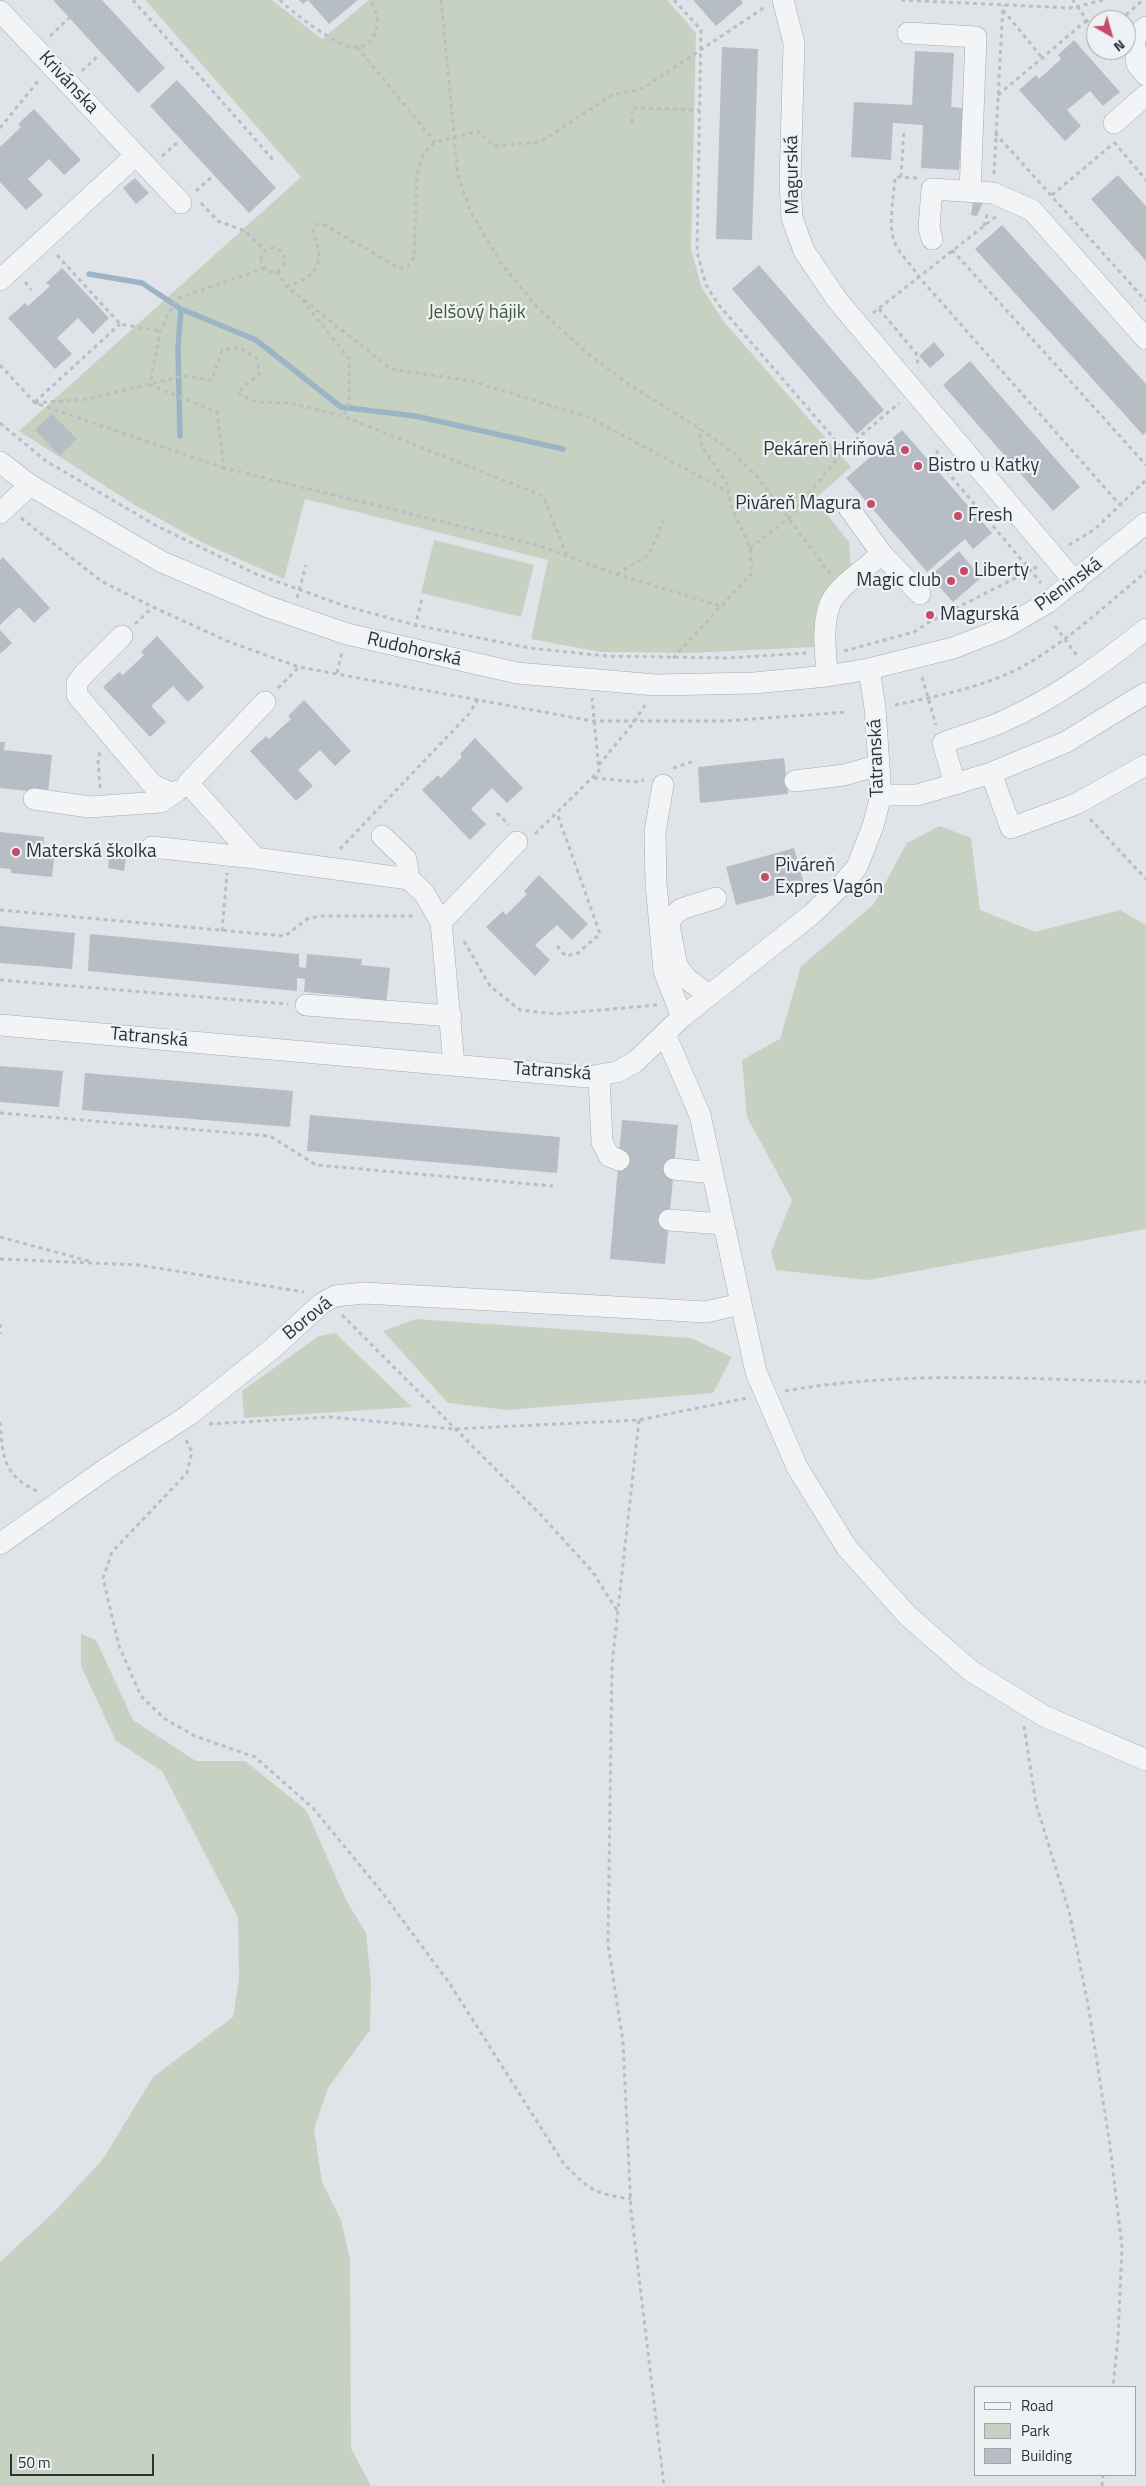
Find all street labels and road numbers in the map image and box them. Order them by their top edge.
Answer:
street label: Krivánska [33,47,103,119]
street label: Magurská [781,135,805,215]
street label: Pieninská [1031,553,1107,617]
street label: Rudohorská [365,628,463,672]
street label: Tatranská [864,719,890,797]
street label: Tatranská [109,1023,189,1053]
street label: Tatranská [512,1058,592,1086]
street label: Borová [279,1292,337,1346]

